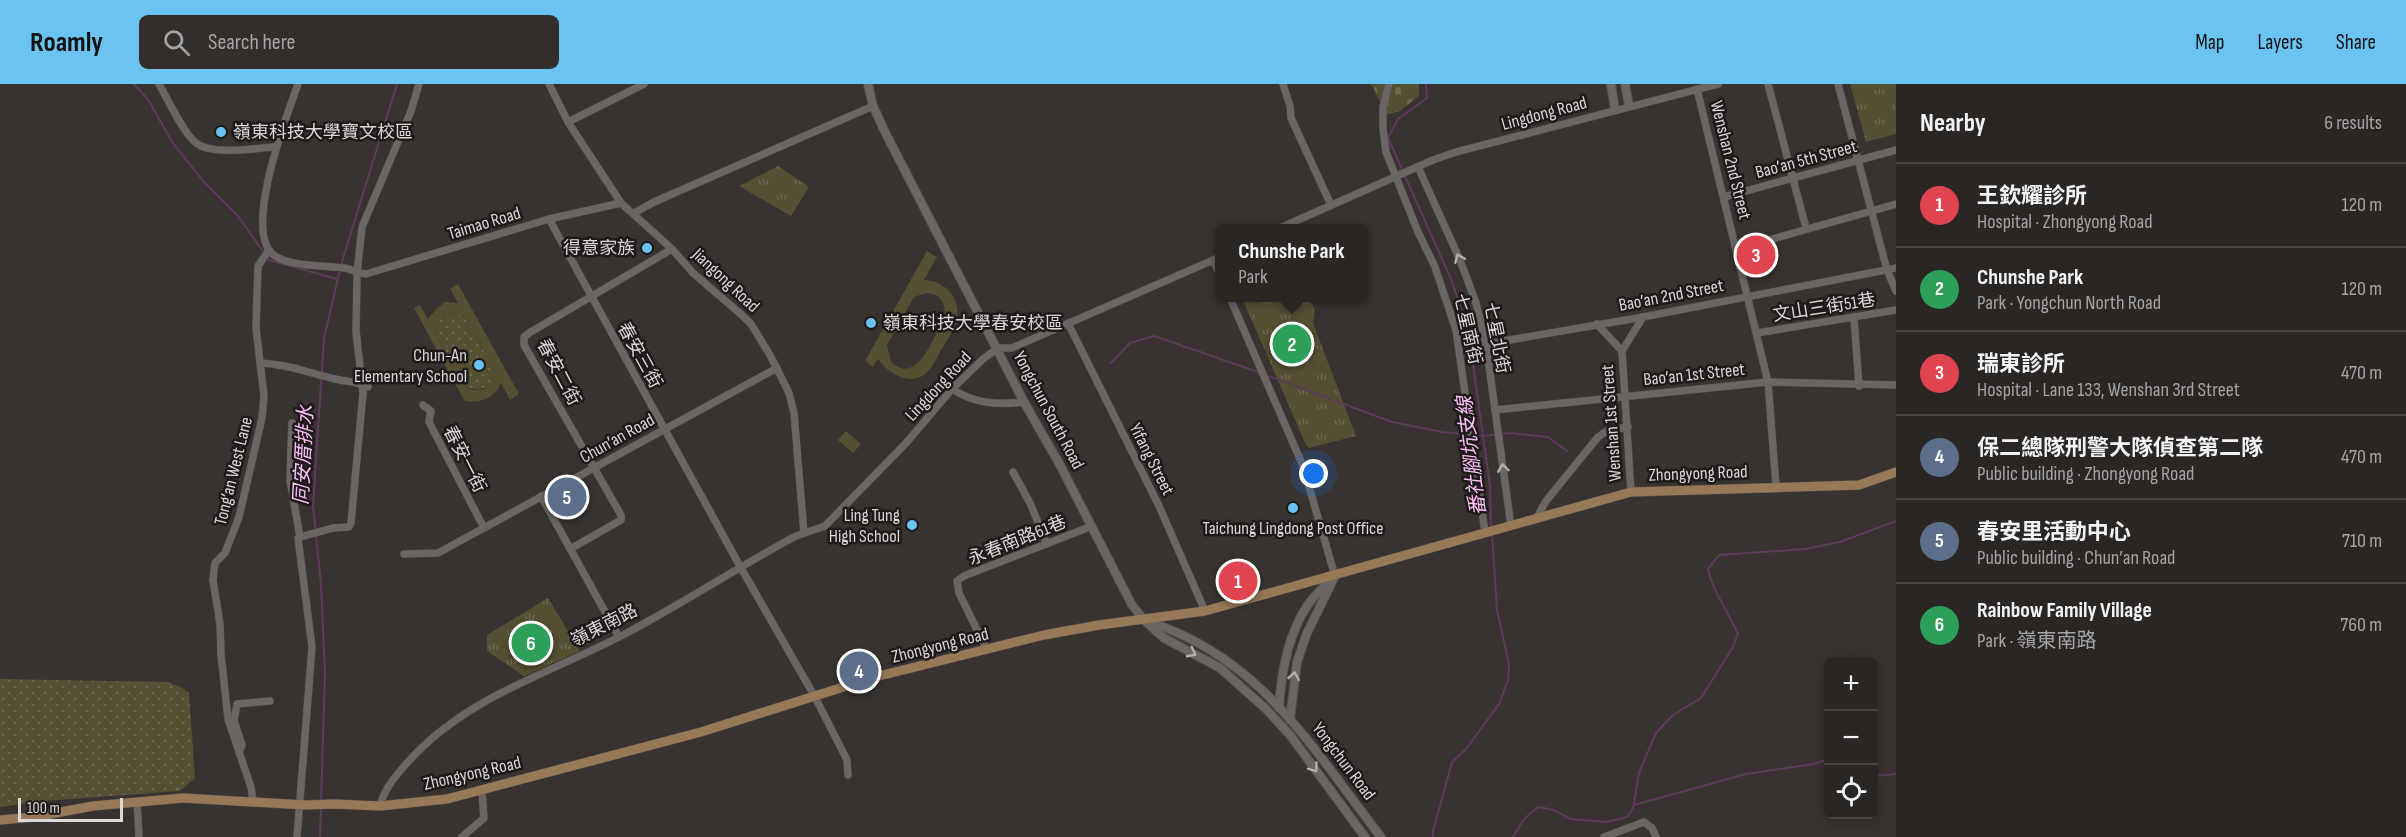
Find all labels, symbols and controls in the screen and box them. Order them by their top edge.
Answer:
search box [139,15,559,69]
text: Roamly [30,26,103,59]
icon: search [160,26,193,59]
text: Search here [208,29,295,56]
text: Map [2195,30,2224,55]
text: Layers [2257,30,2303,55]
text: Share [2336,30,2376,55]
street label: Lingdong Road [1499,92,1589,135]
street label: Wenshan 2nd Street [1706,99,1756,222]
text: Nearby [1920,108,1986,139]
text: 6 results [2324,111,2382,135]
place label: 嶺東科技大學寶文校區 [233,122,413,143]
marker: 嶺東科技大學寶文校區 [214,125,228,139]
street label: Bao’an 5th Street [1753,136,1860,183]
text: 王欽耀診所 [1977,183,2087,210]
text: 1 [1936,193,1943,217]
text: 120 m [2342,193,2382,217]
street label: Taimao Road [445,202,523,245]
text: Hospital · Zhongyong Road [1977,210,2153,234]
popup [1215,224,1368,302]
pin: 3 [1736,232,1776,278]
place label: 得意家族 [563,238,635,259]
text: Chunshe Park [1238,238,1345,265]
marker: 得意家族 [640,241,654,255]
street label: Jiangong Road [687,243,764,317]
one-way arrow [1454,253,1466,264]
text: Chunshe Park [1977,264,2083,291]
text: Park [1238,265,1268,289]
street label: Bao’an 2nd Street [1617,275,1726,316]
text: 2 [1935,277,1944,301]
text: 120 m [2342,277,2382,301]
street label: 文山三街51巷 [1771,289,1877,326]
text: Park · Yongchun North Road [1977,291,2161,315]
street label: 七星南街 [1449,292,1486,367]
street label: 七星北街 [1479,301,1514,375]
place label: 嶺東科技大學春安校區 [883,313,1063,334]
marker: 嶺東科技大學春安校區 [864,316,878,330]
street label: 春安三街 [613,319,666,392]
pin: 2 [1272,322,1312,366]
street label: 春安二街 [532,336,585,409]
place label: Chun-An Elementary School [354,345,467,387]
street label: Lingdong Road [901,347,976,426]
street label: Yongchun South Road [1009,348,1088,473]
text: 瑞東診所 [1977,351,2065,378]
marker: Chun-An Elementary School [472,358,486,372]
street label: Bao’an 1st Street [1642,359,1746,390]
text: 3 [1935,361,1944,385]
text: 470 m [2341,361,2382,385]
street label: Wenshan 1st Street [1597,363,1626,482]
text: Hospital · Lane 133, Wenshan 3rd Street [1977,378,2240,402]
water label: 番社腳坑支線 [1453,393,1491,517]
water label: 同安厝排水 [289,403,319,506]
street label: Chun’an Road [576,409,658,468]
street label: Tong’an West Lane [210,415,257,527]
street label: Yifang Street [1125,420,1179,499]
street label: 春安一街 [439,422,490,496]
text: 保二總隊刑警大隊偵查第二隊 [1977,435,2263,462]
text: 4 [1935,445,1944,469]
text: 470 m [2341,445,2382,469]
your location [1299,459,1328,488]
street label: Zhongyong Road [1648,461,1748,486]
text: Public building · Zhongyong Road [1977,462,2194,486]
one-way arrow [1497,464,1509,473]
pin: 5 [548,474,586,520]
marker: Taichung Lingdong Post Office [1286,501,1300,515]
place label: Ling Tung High School [829,505,900,547]
street label: 永春南路61巷 [965,511,1069,570]
marker: Ling Tung High School [905,518,919,532]
place label: Taichung Lingdong Post Office [1203,518,1383,539]
text: 春安里活動中心 [1977,519,2131,546]
text: 5 [1935,529,1944,553]
text: 710 m [2342,529,2382,553]
text: Public building · Chun’an Road [1977,546,2175,570]
pin: 1 [1218,558,1258,604]
text: Rainbow Family Village [1977,597,2152,624]
street label: 嶺東南路 [567,600,641,651]
text: 6 [1935,613,1944,637]
text: 760 m [2340,613,2382,637]
pin: 6 [512,620,550,666]
street label: Zhongyong Road [889,623,991,668]
text: Park · 嶺東南路 [1977,629,2097,653]
one-way arrow [1186,645,1197,657]
pin: 4 [840,648,878,694]
map controls [1824,657,1878,819]
button: + [1824,657,1878,711]
one-way arrow [1288,672,1300,681]
button: − [1824,711,1878,765]
street label: Yongchun Road [1308,718,1380,804]
street label: Zhongyong Road [421,752,523,795]
one-way arrow [1307,761,1318,772]
button: locate [1824,765,1878,819]
scale bar [18,795,123,822]
text: 100 m [27,799,60,818]

